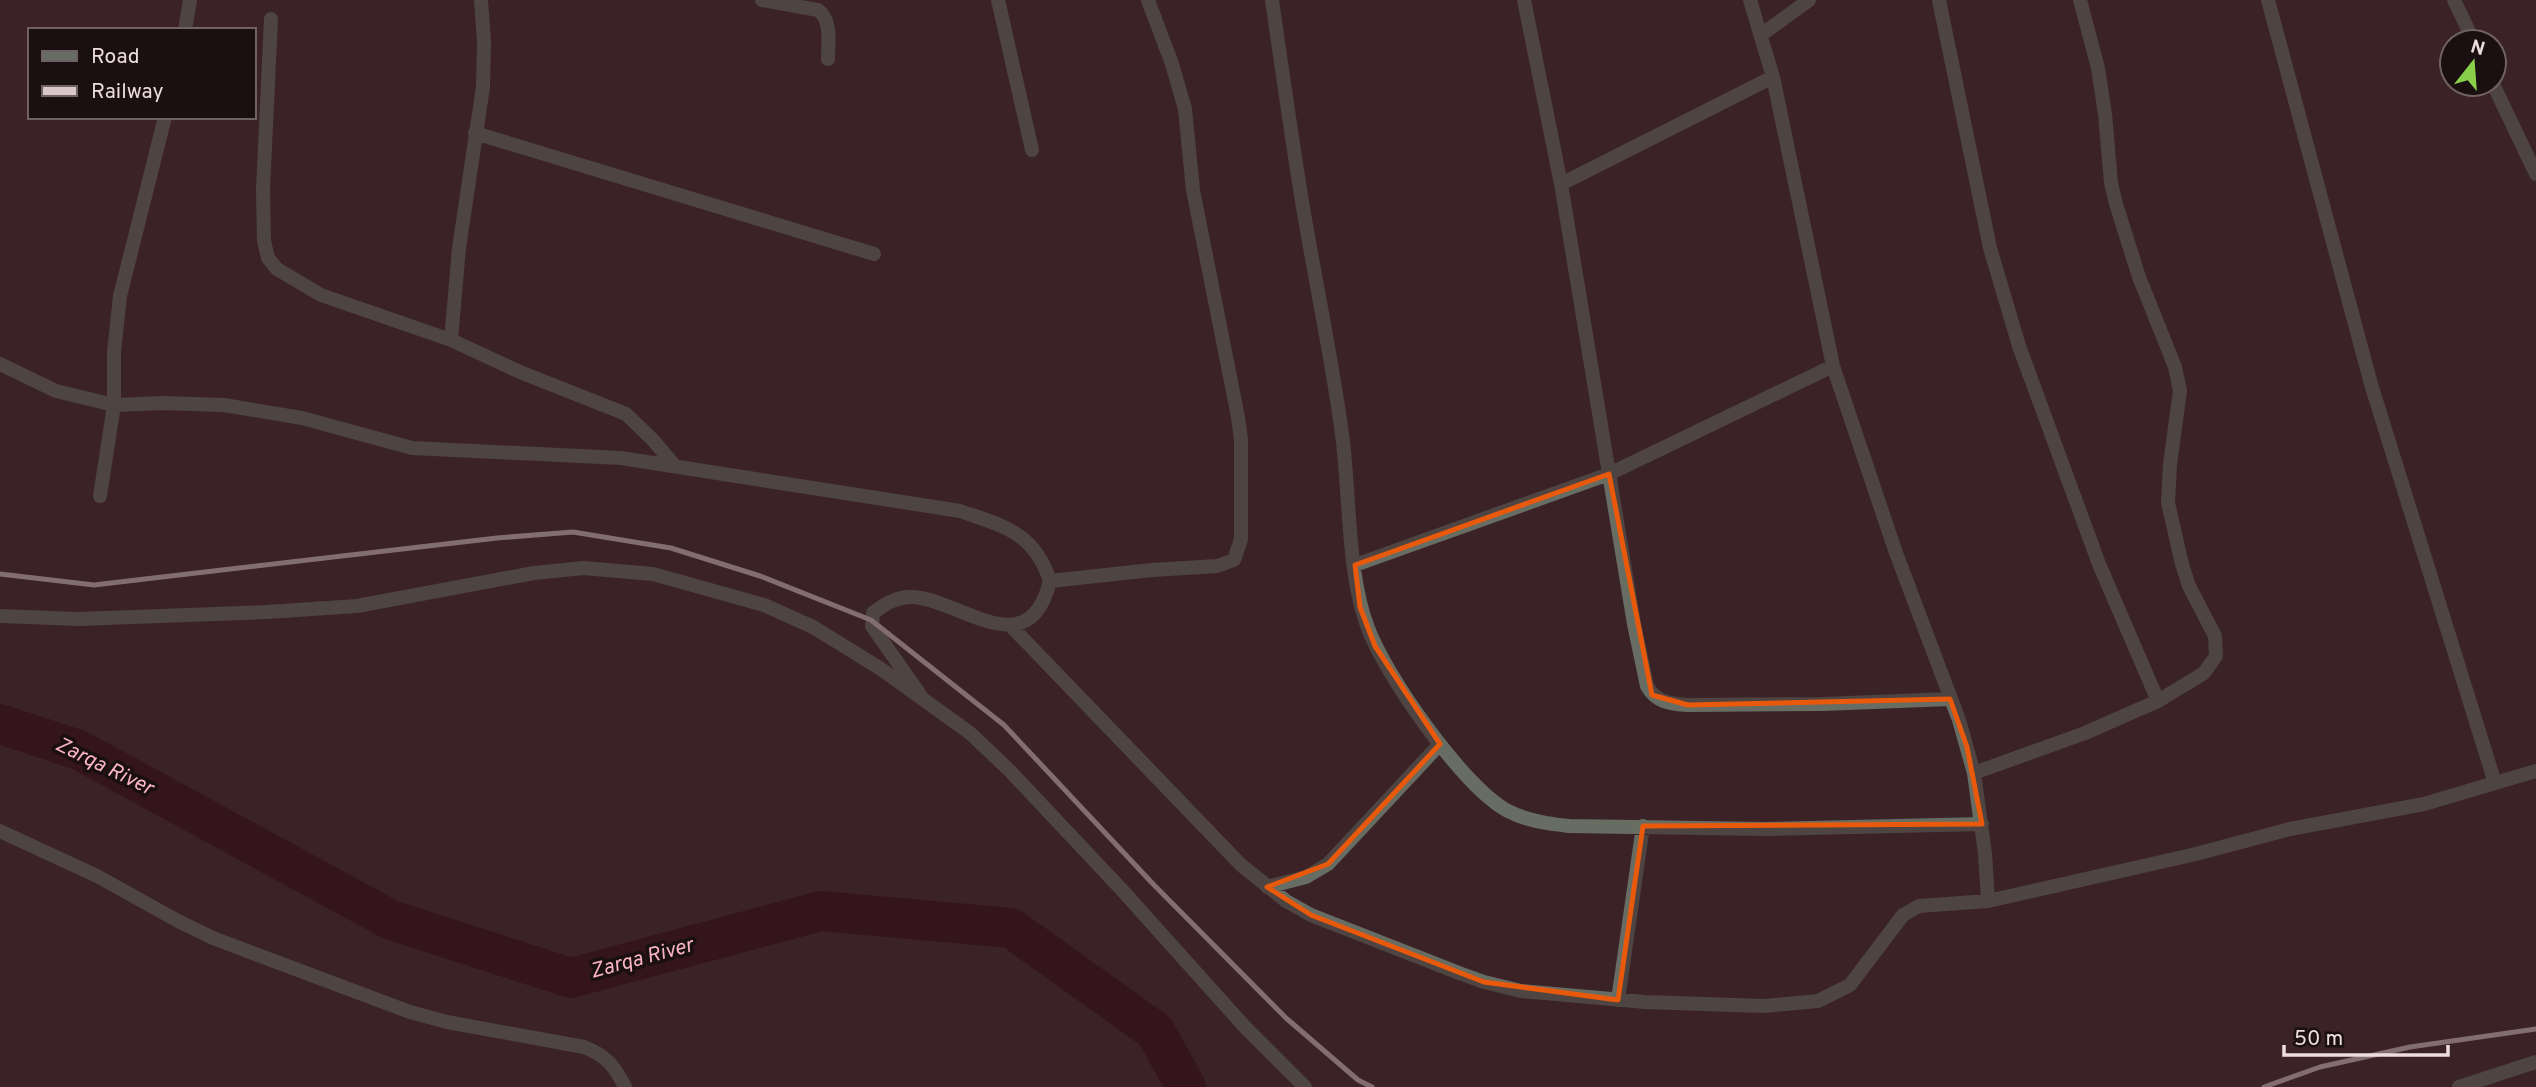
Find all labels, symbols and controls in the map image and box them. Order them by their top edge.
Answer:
legend [28,28,256,119]
north arrow [2438,28,2508,98]
text: N [2467,35,2487,62]
text: Road [91,44,140,71]
text: Railway [91,79,164,106]
water label: Zarqa River [50,732,159,803]
water label: Zarqa River [587,932,699,986]
scale bar [2284,1014,2448,1058]
text: 50 m [2294,1026,2343,1053]

